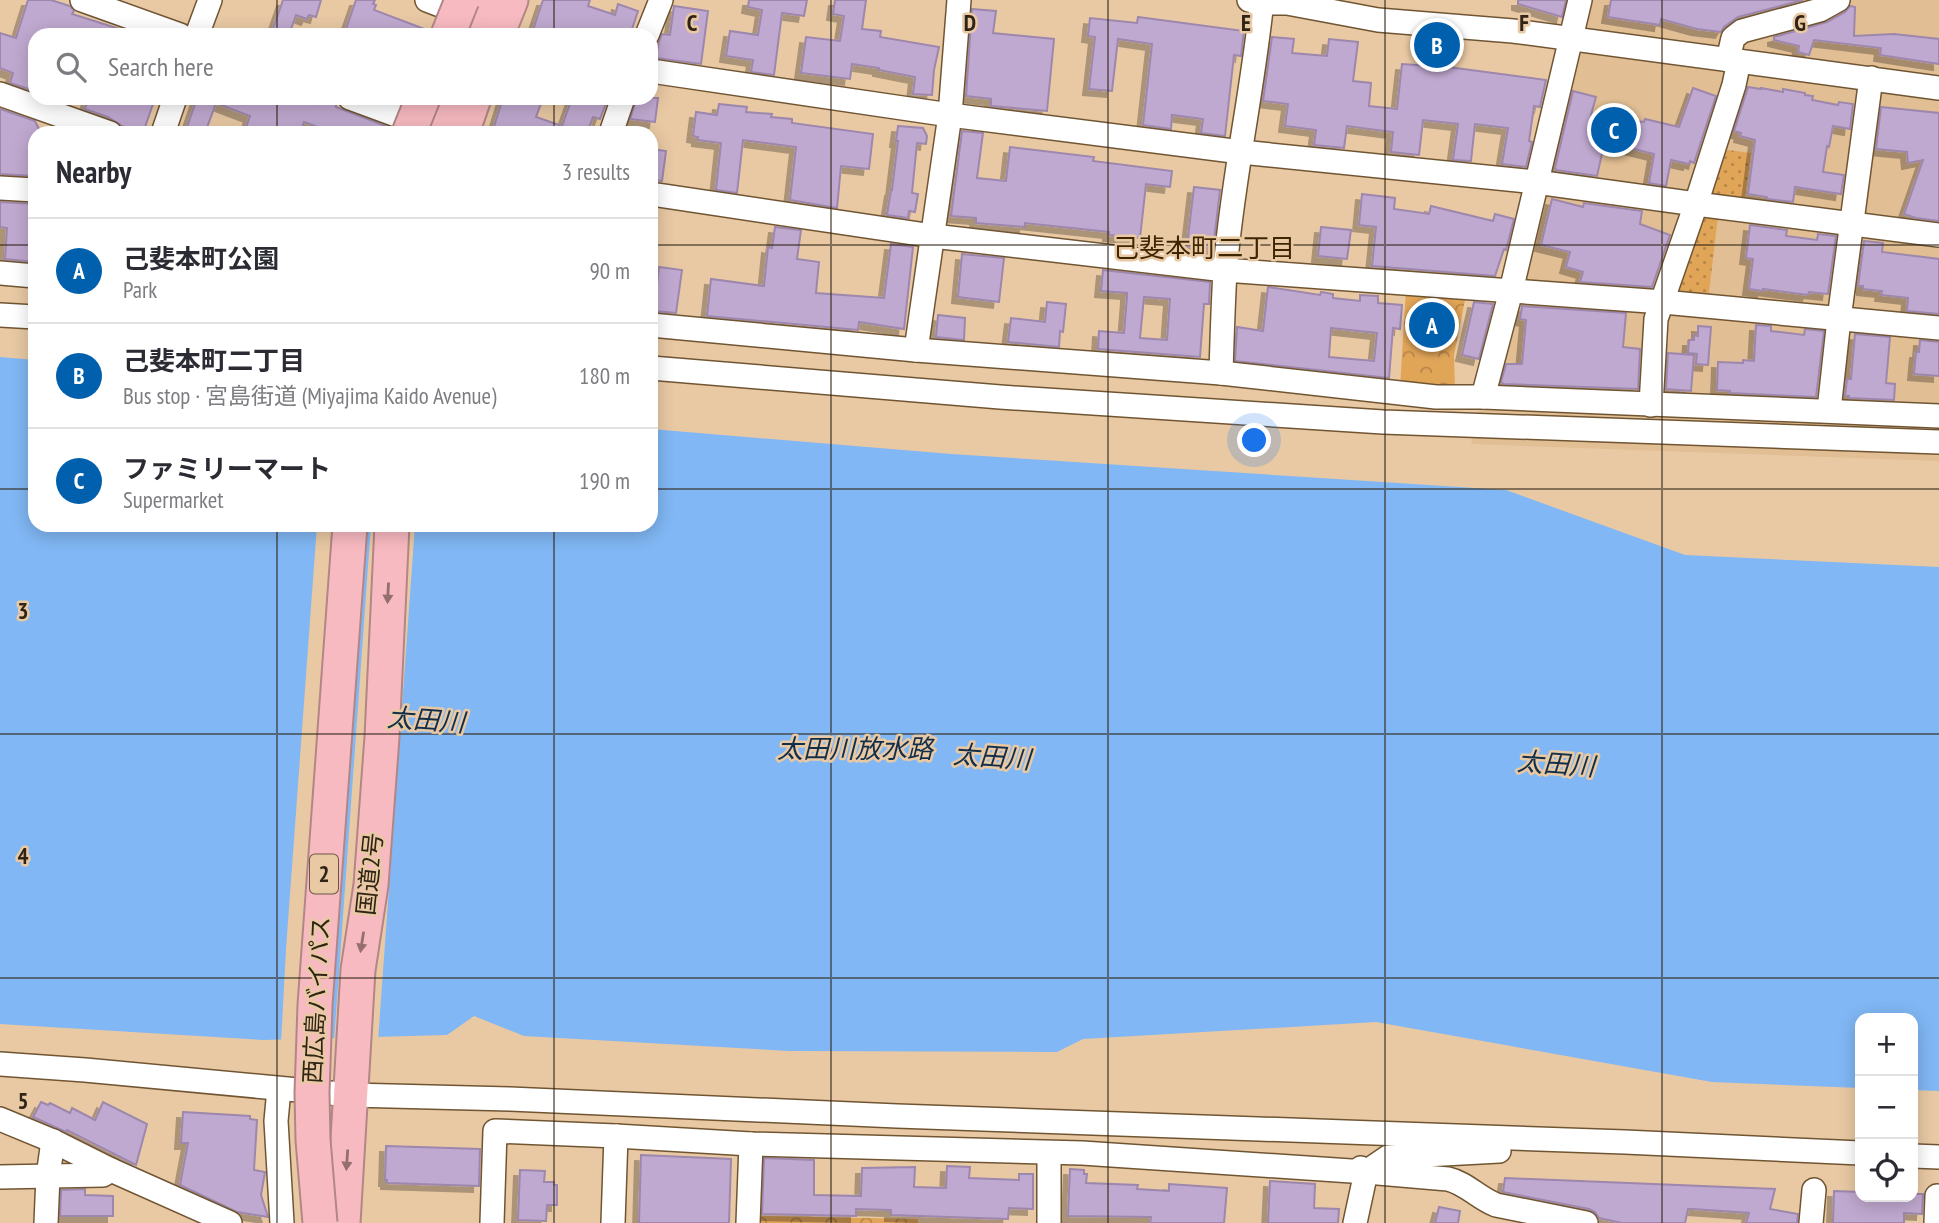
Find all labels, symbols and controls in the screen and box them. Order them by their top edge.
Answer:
text: C [687,8,698,37]
text: D [964,8,976,37]
text: E [1241,8,1251,37]
text: F [1519,8,1529,37]
text: G [1794,8,1806,37]
pin: B [1414,19,1460,71]
search box [28,28,658,105]
icon: search [52,48,90,86]
text: Search here [108,50,214,83]
pin: C [1591,104,1637,156]
text: Nearby [56,152,131,191]
text: 3 results [562,157,630,186]
district label: 己斐本町二丁目 [1113,231,1295,264]
text: 己斐本町公園 [123,242,279,275]
text: A [73,256,85,285]
text: 90 m [589,256,630,285]
text: Park [123,275,157,304]
pin: A [1409,299,1455,351]
text: 己斐本町二丁目 [123,344,305,377]
text: B [73,361,85,390]
text: 180 m [579,361,630,390]
text: Bus stop · 宮島街道 (Miyajima Kaido Avenue) [123,381,496,410]
your location [1237,423,1271,457]
text: ファミリーマート [123,452,331,485]
text: C [74,466,84,495]
text: 190 m [579,466,630,495]
text: Supermarket [123,485,224,514]
one-way arrow [383,582,394,604]
text: 3 [18,596,29,625]
water label: 太田川 [386,700,469,739]
water label: 太田川放水路 [777,732,935,765]
water label: 太田川 [952,737,1035,776]
water label: 太田川 [1516,744,1599,783]
street label: 国道2号 [350,831,389,917]
text: 4 [18,841,29,870]
road number: 2 [310,854,338,894]
street label: 西広島バイパス [297,916,336,1084]
one-way arrow [357,931,368,953]
map controls [1855,1013,1918,1202]
button: + [1855,1013,1918,1076]
button: − [1855,1076,1918,1139]
text: 5 [18,1086,29,1115]
button: locate [1855,1139,1918,1202]
one-way arrow [342,1149,353,1171]

